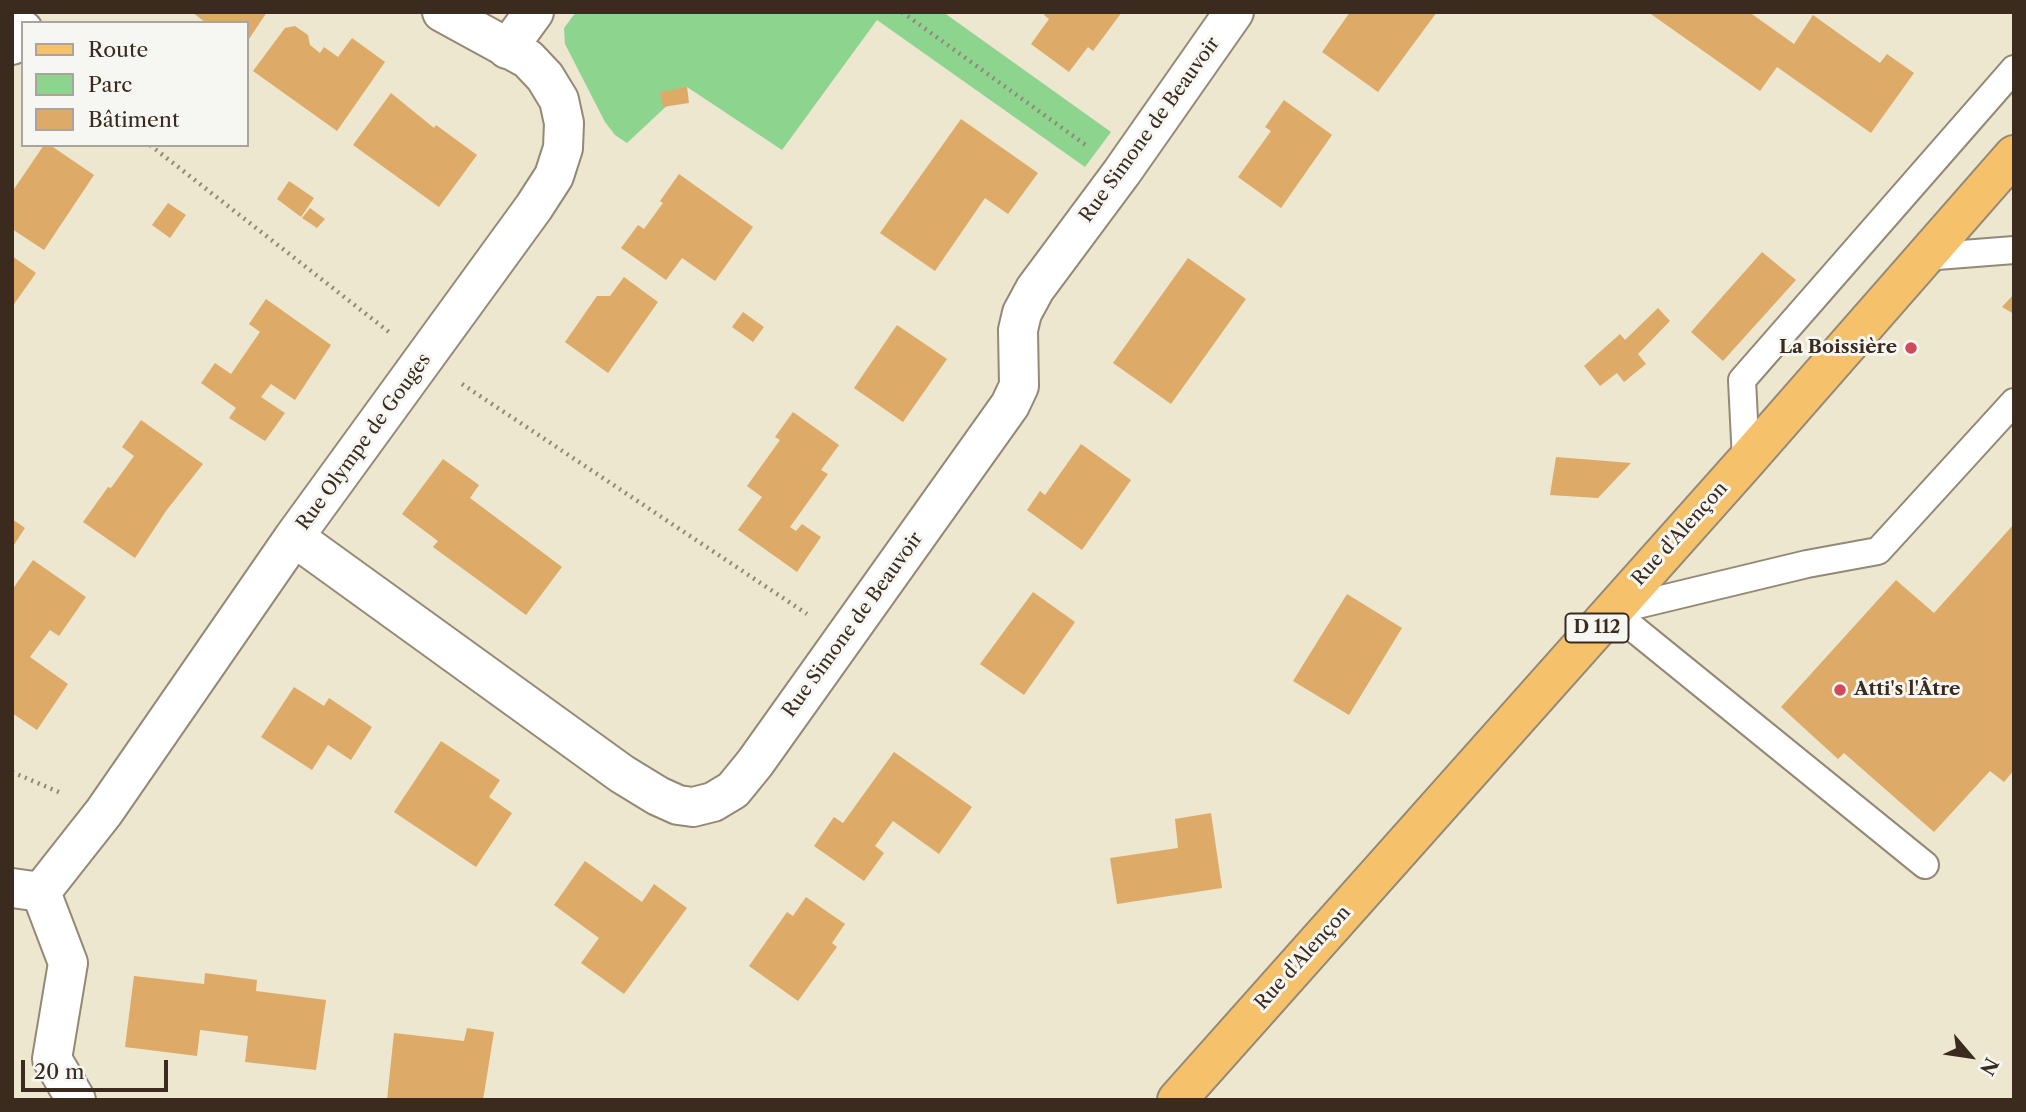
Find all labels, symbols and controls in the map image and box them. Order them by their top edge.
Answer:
legend [21,21,248,147]
street label: Rue Simone de Beauvoir [1075,33,1225,227]
text: Route [88,37,148,62]
text: Parc [88,72,132,97]
text: Bâtiment [88,107,179,132]
place label: La Boissière [1779,337,1897,359]
marker: La Boissière [1903,340,1919,356]
street label: Rue Olympe de Gouges [292,349,436,535]
street label: Rue d'Alençon [1627,477,1733,591]
street label: Rue Simone de Beauvoir [778,528,928,722]
road number: D 112 [1566,614,1628,642]
place label: Atti's l'Âtre [1854,679,1960,701]
marker: Atti's l'Âtre [1832,682,1848,698]
street label: Rue d'Alençon [1250,901,1356,1015]
north arrow [1935,1021,2005,1091]
scale bar [24,1046,172,1090]
text: N [1975,1054,2003,1079]
text: 20 m [34,1059,85,1084]

